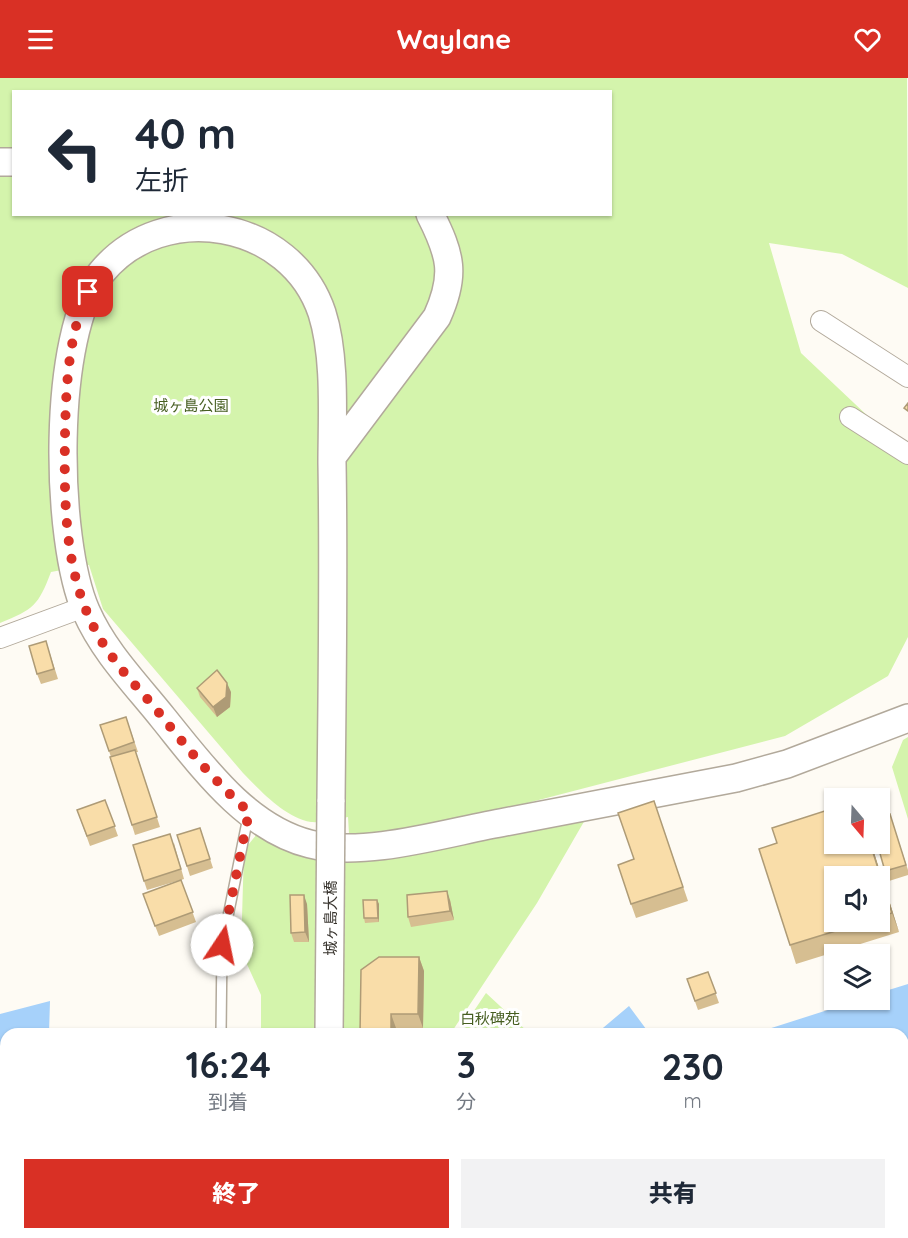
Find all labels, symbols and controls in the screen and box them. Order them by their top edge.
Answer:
text: Waylane [397,22,511,56]
icon: menu [24,23,57,56]
icon: heart [851,23,884,56]
text: 40 m [135,107,236,160]
icon: left [36,114,114,192]
text: 左折 [135,163,189,197]
pin [62,266,113,317]
icon: arrive [71,275,104,308]
park label: 城ヶ島公園 [153,396,229,415]
north arrow [824,788,890,854]
map controls [824,788,890,1010]
button: sound [824,866,890,932]
street label: 城ヶ島大橋 [321,880,340,956]
position arrow [190,913,254,977]
button: layers [824,944,890,1010]
park label: 白秋碑苑 [460,1009,520,1028]
text: 16:24 [185,1042,271,1087]
text: 3 [457,1042,476,1087]
text: 230 [662,1044,724,1089]
text: m [683,1088,702,1113]
text: 到着 [208,1089,248,1114]
text: 分 [456,1089,476,1114]
button: 終了 [24,1159,449,1228]
button: 共有 [461,1159,885,1228]

